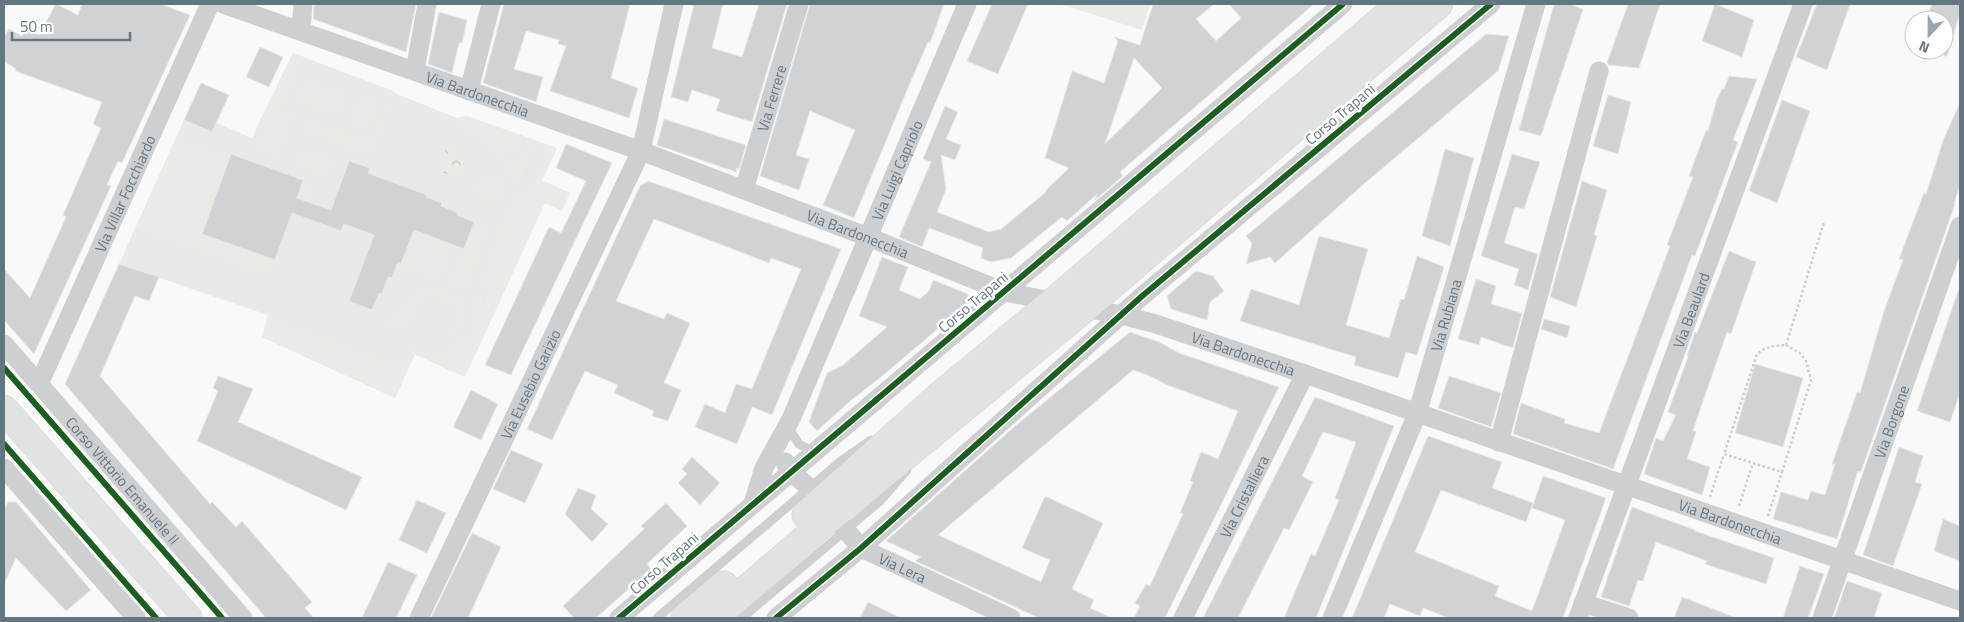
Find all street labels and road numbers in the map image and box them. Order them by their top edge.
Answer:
street label: Via Ferrere [750,62,792,134]
street label: Via Bardonecchia [423,65,533,122]
street label: Corso Trapani [1300,78,1380,150]
street label: Via Luigi Capriolo [865,116,928,224]
street label: Via Villar Focchiardo [88,131,161,256]
street label: Via Bardonecchia [803,203,913,264]
street label: Corso Trapani [933,266,1013,338]
street label: Via Beaulard [1666,269,1715,351]
street label: Via Rubiana [1424,276,1467,354]
street label: Via Eusebio Garizio [494,325,566,443]
street label: Via Bardonecchia [1188,325,1299,382]
street label: Via Borgone [1868,382,1915,462]
street label: Corso Vittorio Emanuele II [61,411,185,549]
street label: Via Cristalliera [1213,451,1274,542]
street label: Via Bardonecchia [1675,493,1785,550]
street label: Corso Trapani [624,526,704,600]
street label: Via Lera [875,546,931,589]

